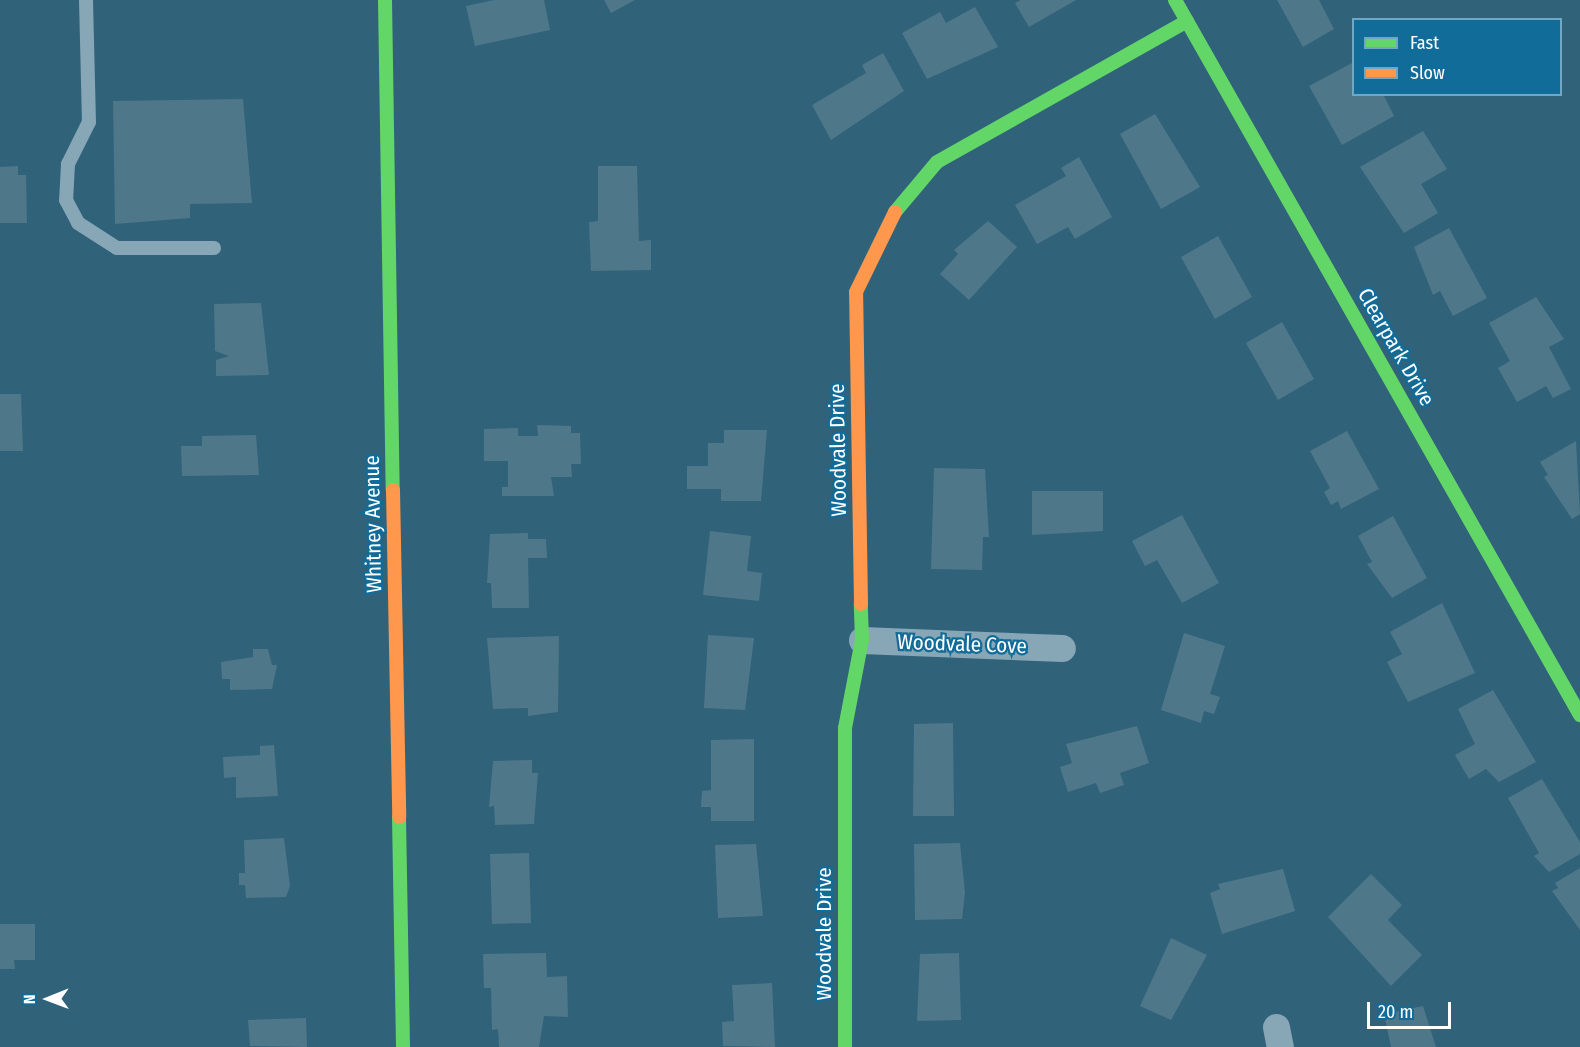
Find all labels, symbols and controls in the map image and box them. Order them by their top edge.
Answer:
legend [1352,18,1562,96]
text: Fast [1410,32,1439,54]
text: Slow [1410,62,1445,84]
street label: Clearpark Drive [1352,284,1440,410]
street label: Woodvale Drive [824,383,852,517]
street label: Whitney Avenue [359,455,387,593]
street label: Woodvale Cove [897,629,1027,659]
street label: Woodvale Drive [811,867,837,1001]
north arrow [18,969,78,1029]
scale bar [1370,990,1454,1028]
text: N [20,994,39,1004]
text: 20 m [1378,1001,1413,1023]

